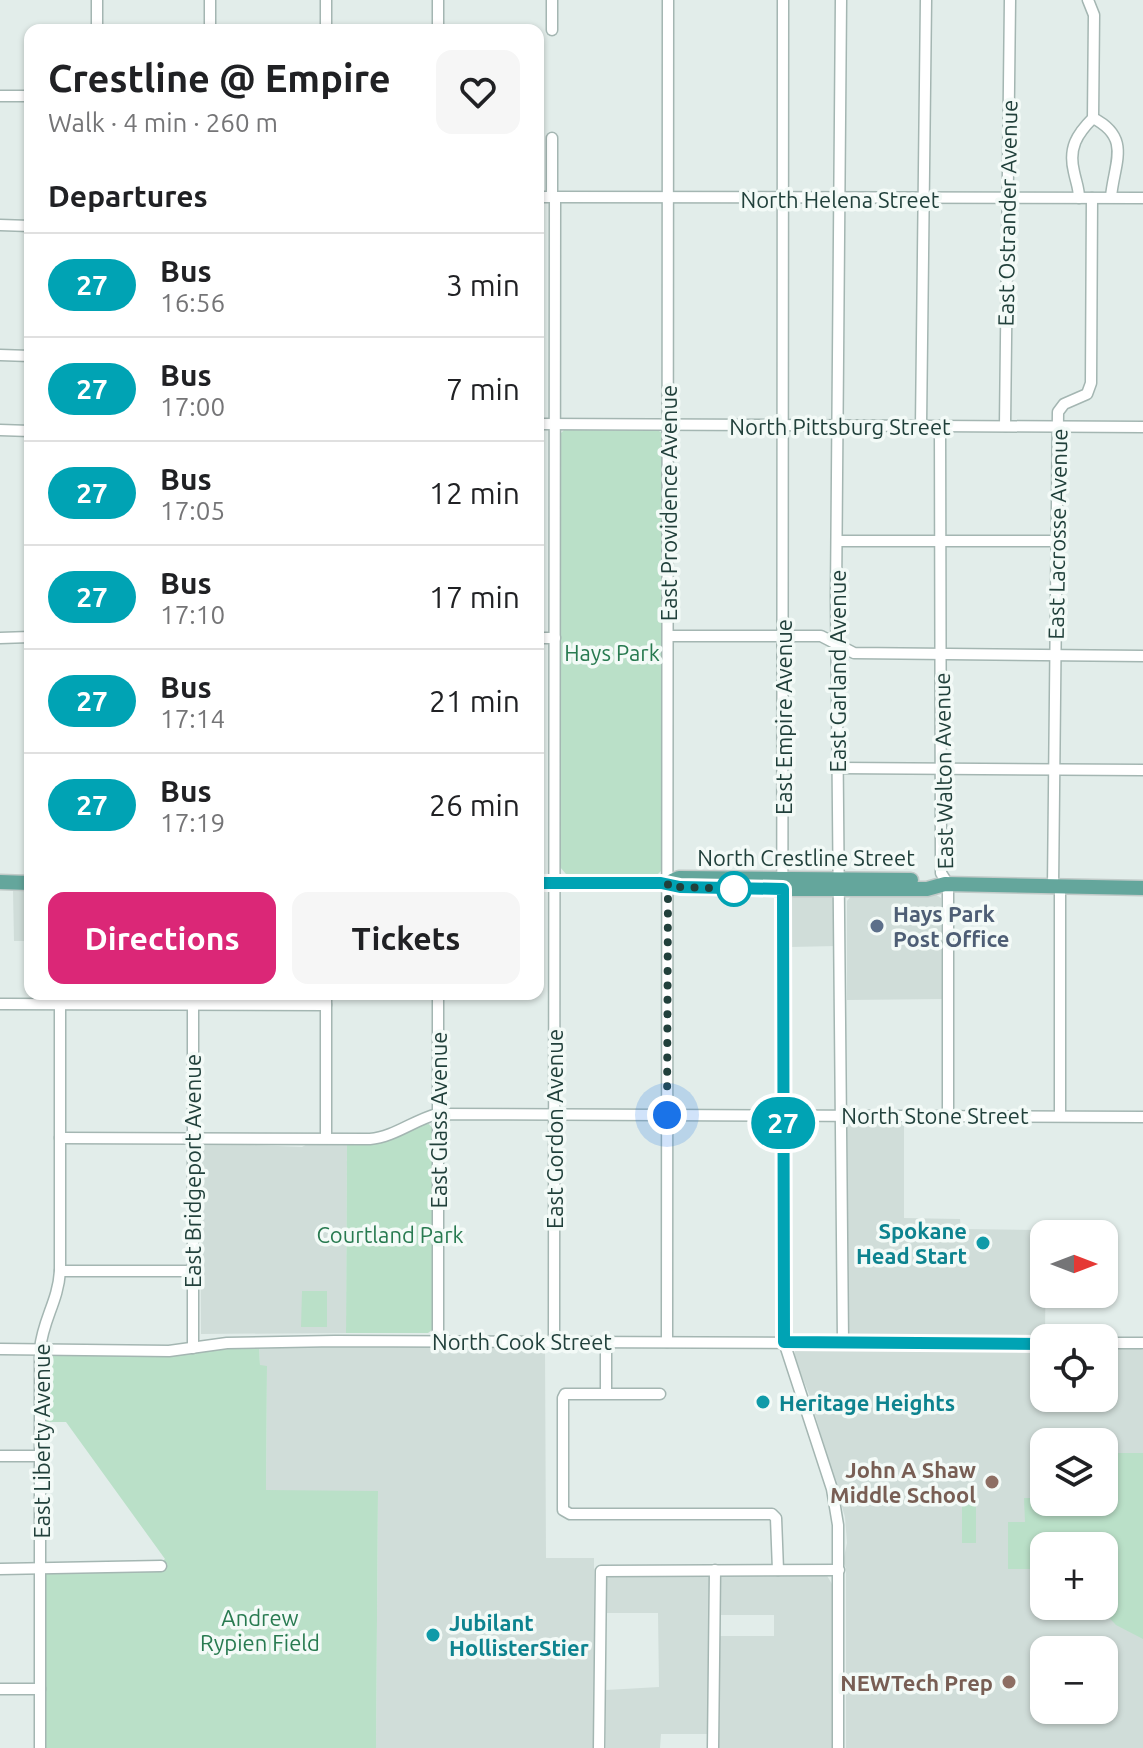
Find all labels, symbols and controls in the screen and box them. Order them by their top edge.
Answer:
button: heart [436,50,520,134]
text: Crestline @ Empire [48,57,391,99]
street label: East Ostrander Avenue [993,99,1021,327]
text: Walk · 4 min · 260 m [48,108,278,137]
text: Departures [48,179,208,213]
street label: North Helena Street [741,187,940,212]
text: Bus [160,254,212,288]
text: 3 min [446,268,520,302]
text: 27 [76,269,108,300]
text: 16:56 [160,288,225,317]
text: Bus [160,358,212,392]
text: 7 min [446,372,520,406]
text: 27 [76,373,108,404]
street label: East Providence Avenue [656,385,681,621]
text: 17:00 [160,392,225,421]
street label: North Pittsburg Street [729,414,951,439]
street label: East Lacrosse Avenue [1043,428,1071,640]
text: Bus [160,462,212,496]
text: 12 min [429,476,520,510]
text: 27 [76,477,108,508]
text: 17:05 [160,496,225,525]
text: Bus [160,566,212,600]
street label: East Garland Avenue [825,570,850,772]
text: 17 min [429,580,520,614]
text: 27 [76,581,108,612]
text: 17:10 [160,600,225,629]
street label: East Empire Avenue [771,619,796,815]
park label: Hays Park [564,640,660,665]
text: Bus [160,670,212,704]
street label: East Walton Avenue [929,672,957,870]
text: 21 min [429,684,520,718]
text: 27 [76,685,108,716]
text: 17:14 [160,704,225,733]
text: Bus [160,774,212,808]
text: 26 min [429,788,520,822]
text: 27 [76,789,108,820]
text: 17:19 [160,808,225,837]
street label: North Crestline Street [697,845,915,870]
unlabelled marker [717,872,751,906]
button: Directions [48,892,276,984]
button: Tickets [292,892,520,984]
place label: Hays Park Post Office [893,901,1009,951]
marker: Hays Park Post Office [868,917,886,935]
street label: East Gordon Avenue [542,1029,567,1229]
street label: East Glass Avenue [426,1032,451,1208]
street label: East Bridgeport Avenue [180,1054,205,1288]
your location [647,1095,687,1135]
line badge: 27 [747,1097,819,1149]
street label: North Stone Street [841,1103,1029,1128]
text: 27 [767,1107,799,1138]
place label: Spokane Head Start [856,1218,967,1268]
north arrow [1030,1220,1118,1308]
map controls [1030,1220,1118,1724]
park label: Courtland Park [316,1222,464,1247]
marker: Spokane Head Start [974,1234,992,1252]
button: locate [1030,1324,1118,1412]
street label: North Cook Street [432,1329,612,1354]
street label: East Liberty Avenue [29,1343,54,1539]
place label: Heritage Heights [779,1390,955,1415]
marker: Heritage Heights [754,1393,772,1411]
button: layers [1030,1428,1118,1516]
place label: John A Shaw Middle School [830,1457,976,1507]
marker: John A Shaw Middle School [983,1473,1001,1491]
button: + [1030,1532,1118,1620]
park label: Andrew Rypien Field [200,1605,320,1655]
place label: Jubilant HollisterStier [449,1610,589,1660]
marker: Jubilant HollisterStier [424,1626,442,1644]
button: − [1030,1636,1118,1724]
place label: NEWTech Prep [840,1670,993,1695]
marker: NEWTech Prep [1000,1673,1018,1691]

